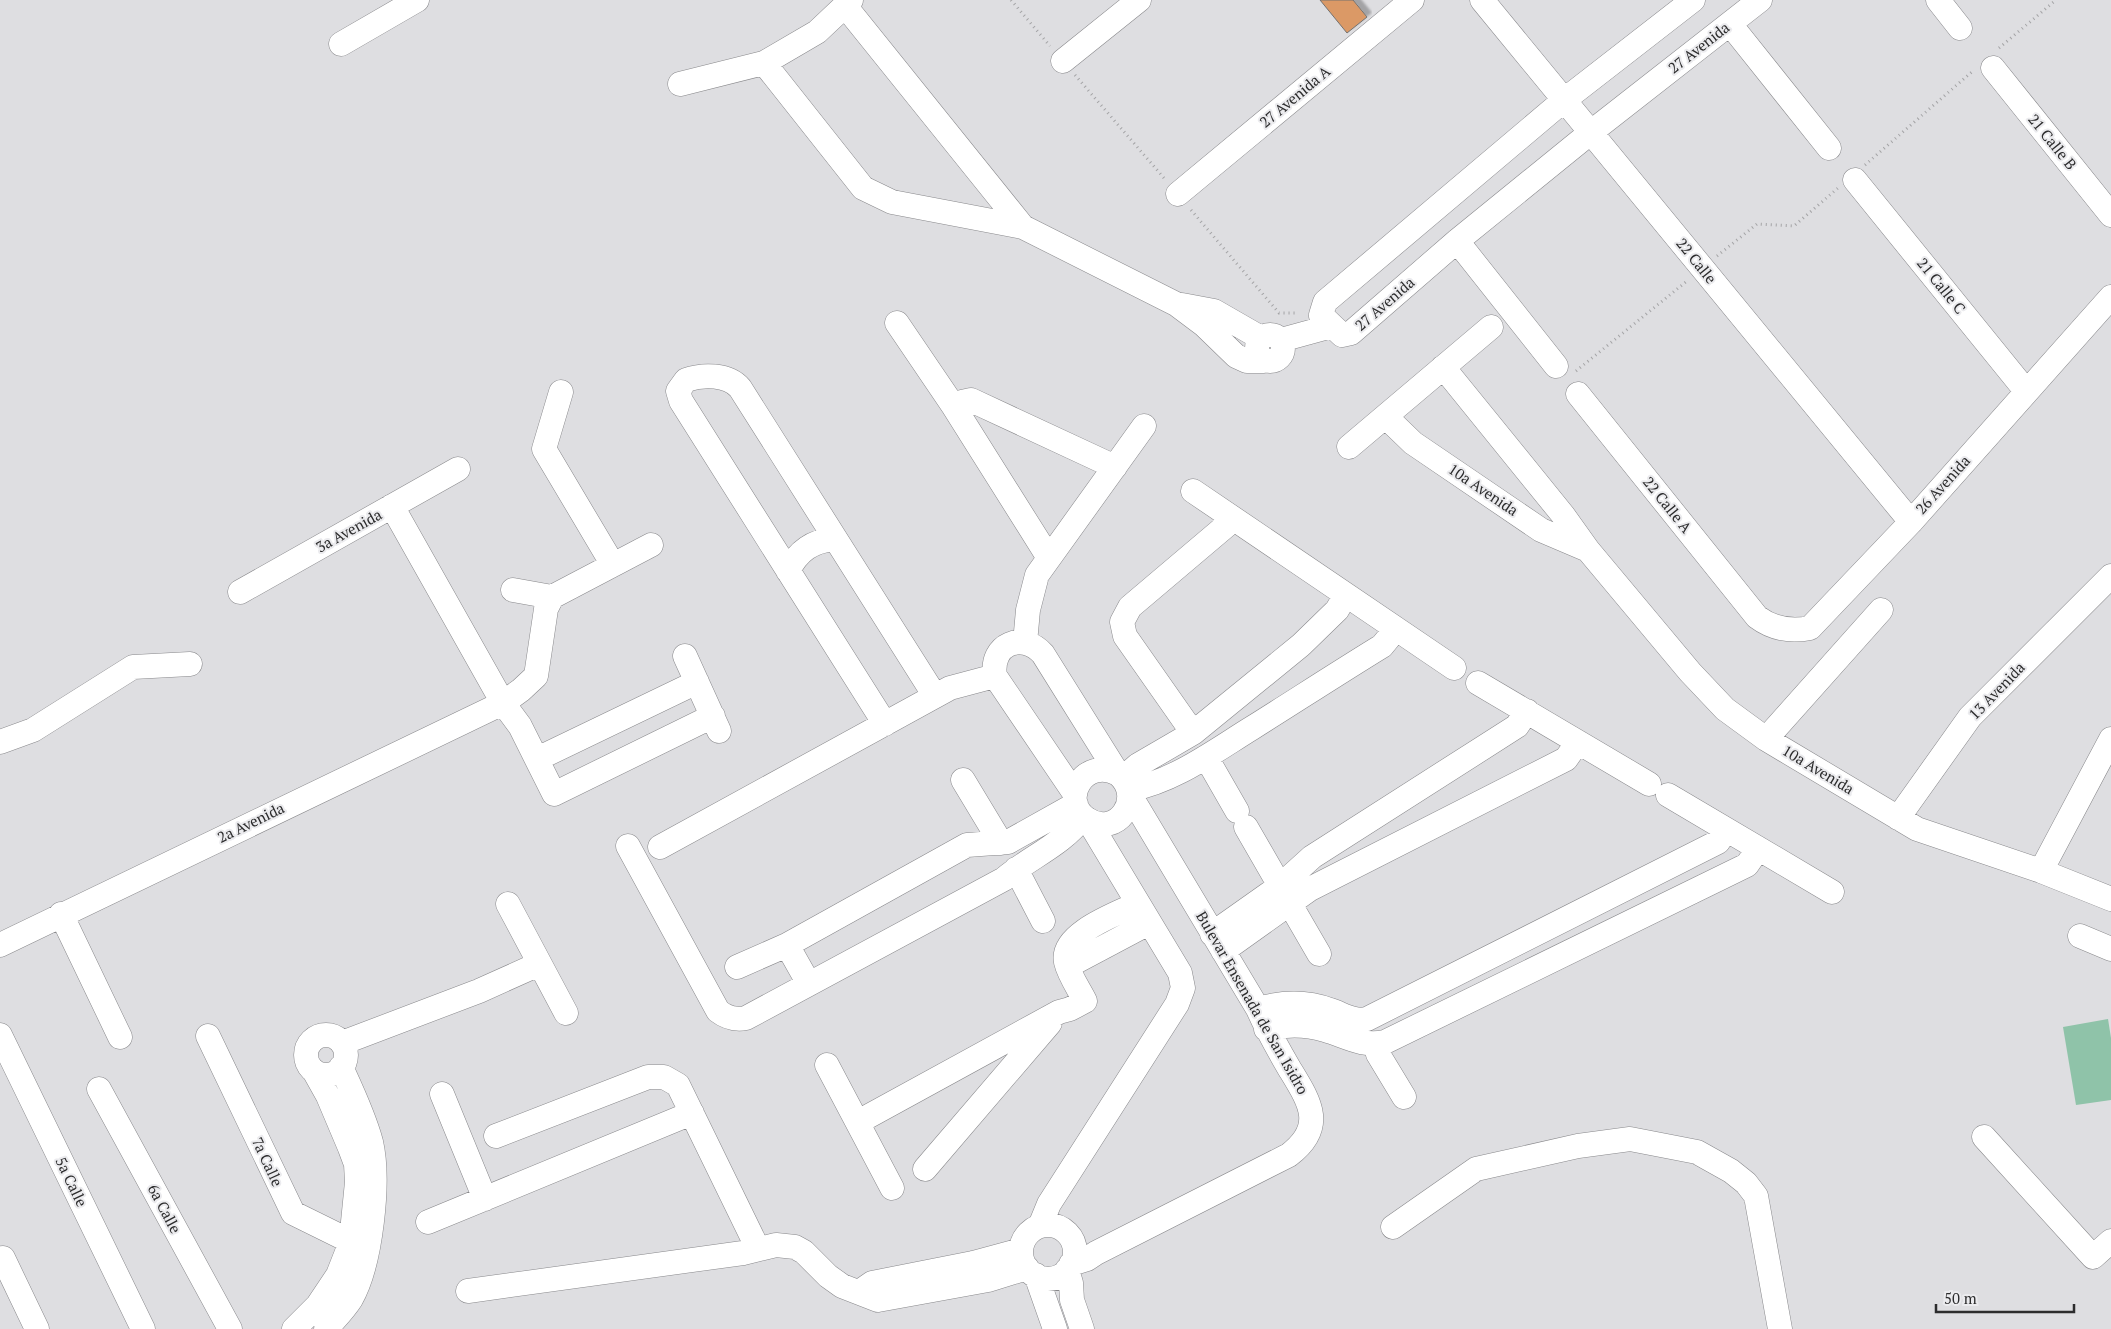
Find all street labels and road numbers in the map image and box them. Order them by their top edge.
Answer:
street label: 27 Avenida [1664,17,1734,77]
street label: 27 Avenida A [1255,60,1334,132]
street label: 21 Calle B [2024,109,2081,173]
street label: 22 Calle [1672,233,1721,287]
street label: 21 Calle C [1913,253,1971,318]
street label: 27 Avenida [1350,272,1419,335]
street label: 26 Avenida [1910,450,1974,518]
street label: 10a Avenida [1445,458,1523,520]
street label: 22 Calle A [1639,472,1697,537]
street label: 3a Avenida [312,504,385,556]
street label: 13 Avenida [1964,657,2029,723]
street label: 10a Avenida [1779,740,1858,799]
street label: 2a Avenida [214,797,288,847]
street label: Bulevar Ensenada de San Isidro [1192,907,1314,1098]
street label: 7a Calle [248,1134,288,1189]
street label: 5a Calle [51,1153,93,1210]
street label: 6a Calle [144,1180,186,1237]

